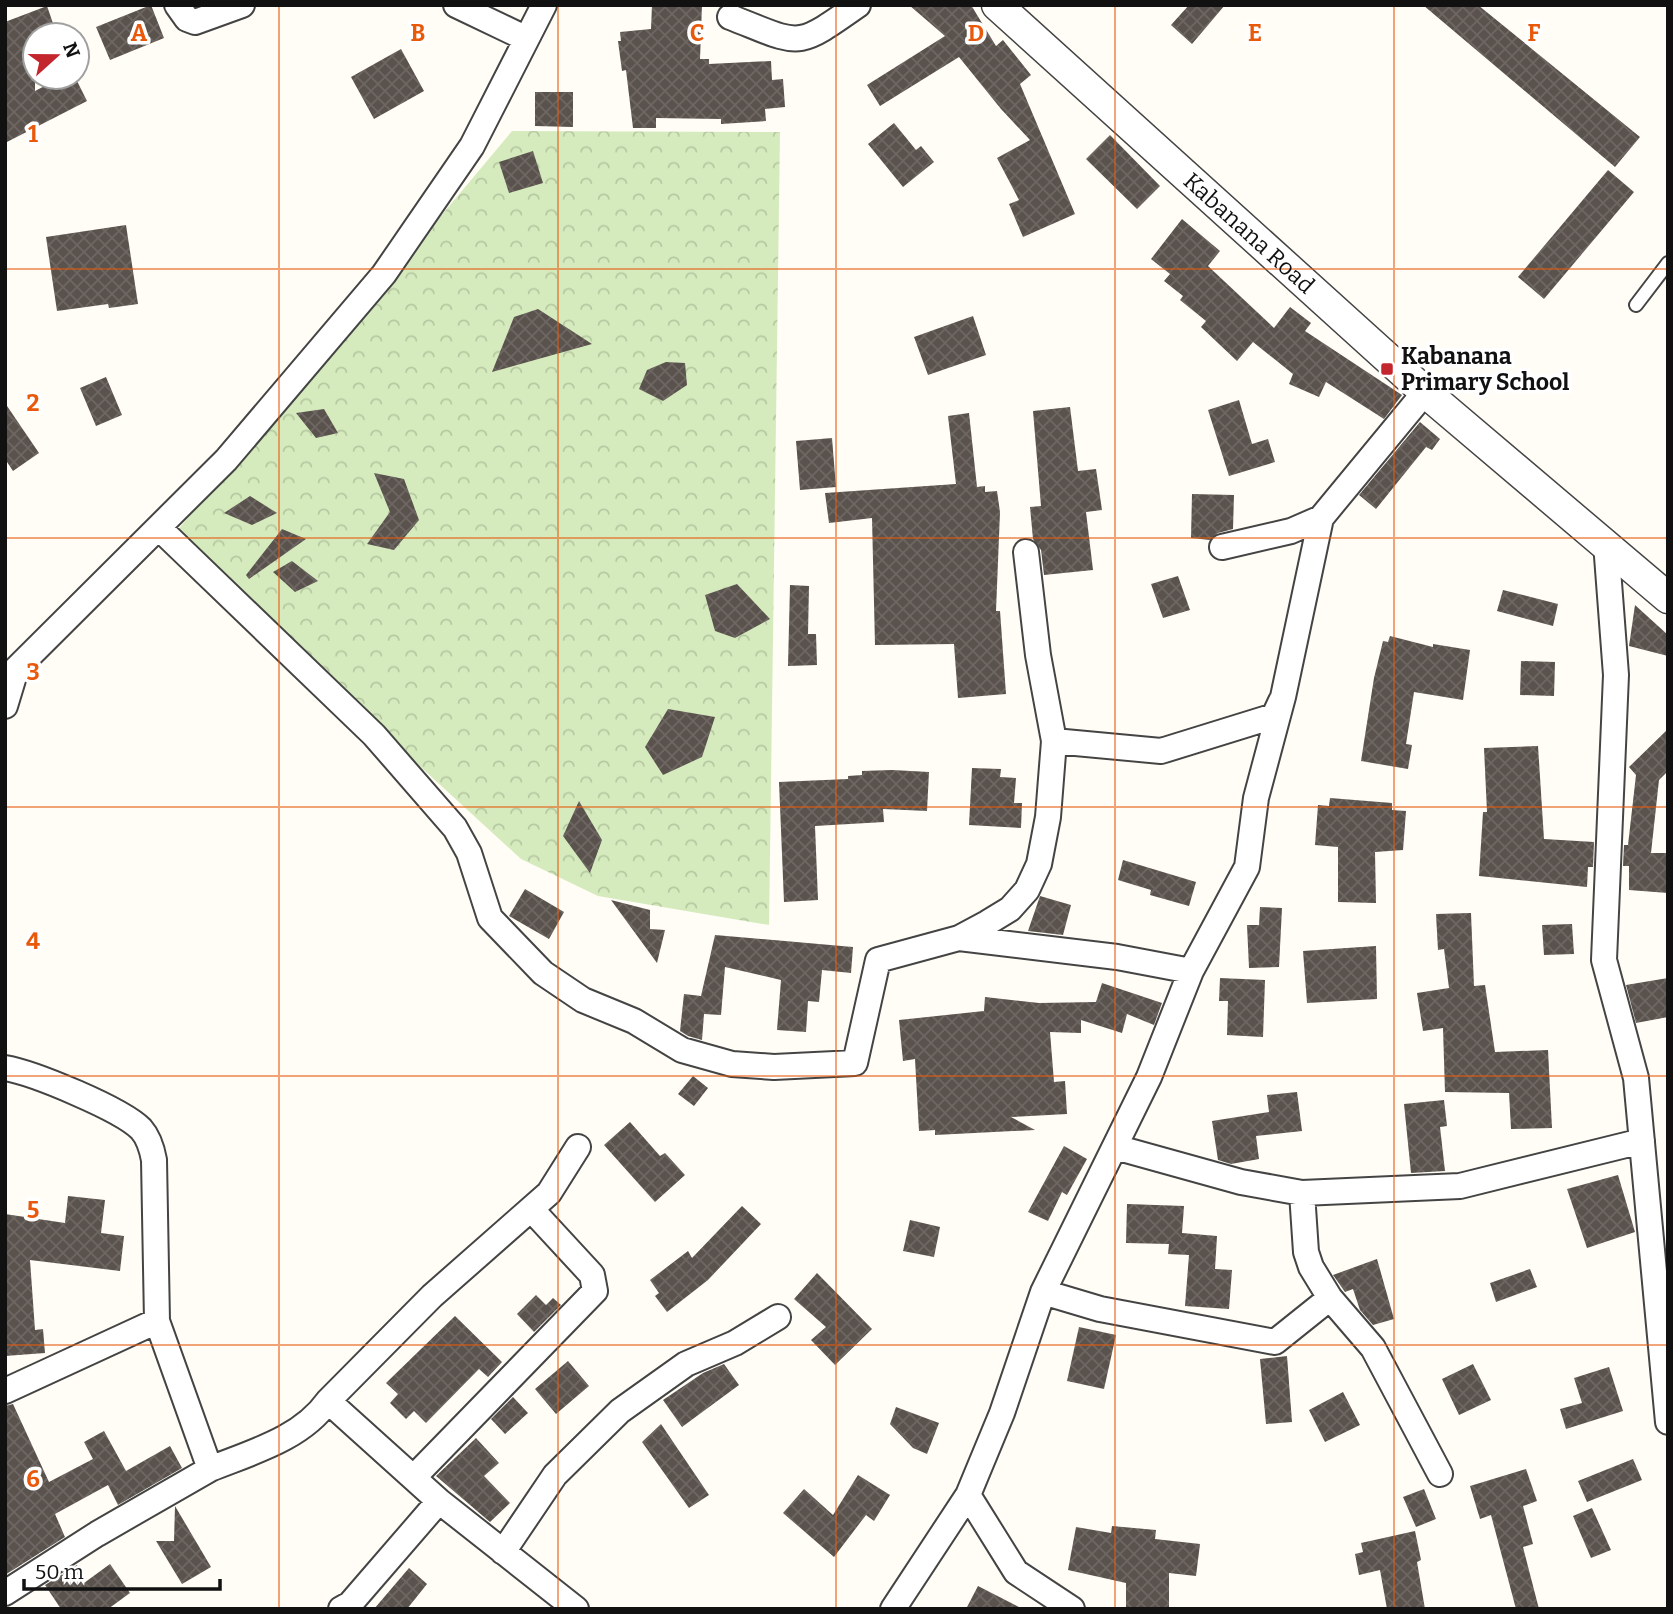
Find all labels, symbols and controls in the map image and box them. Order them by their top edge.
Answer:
text: A [131,19,148,47]
text: B [411,19,425,47]
text: C [690,19,704,47]
text: D [968,19,984,47]
text: E [1248,19,1262,47]
text: F [1528,19,1541,47]
north arrow [21,21,91,91]
text: N [58,39,85,61]
text: 1 [28,120,38,148]
street label: Kabanana Road [1178,167,1321,300]
place label: Kabanana Primary School [1401,342,1569,396]
marker: Kabanana Primary School [1379,361,1395,377]
text: 2 [27,389,40,417]
text: 3 [26,658,40,686]
text: 4 [26,927,40,955]
text: 5 [27,1196,39,1224]
text: 6 [26,1465,40,1493]
scale bar [24,1548,220,1592]
text: 50 m [35,1559,84,1585]

